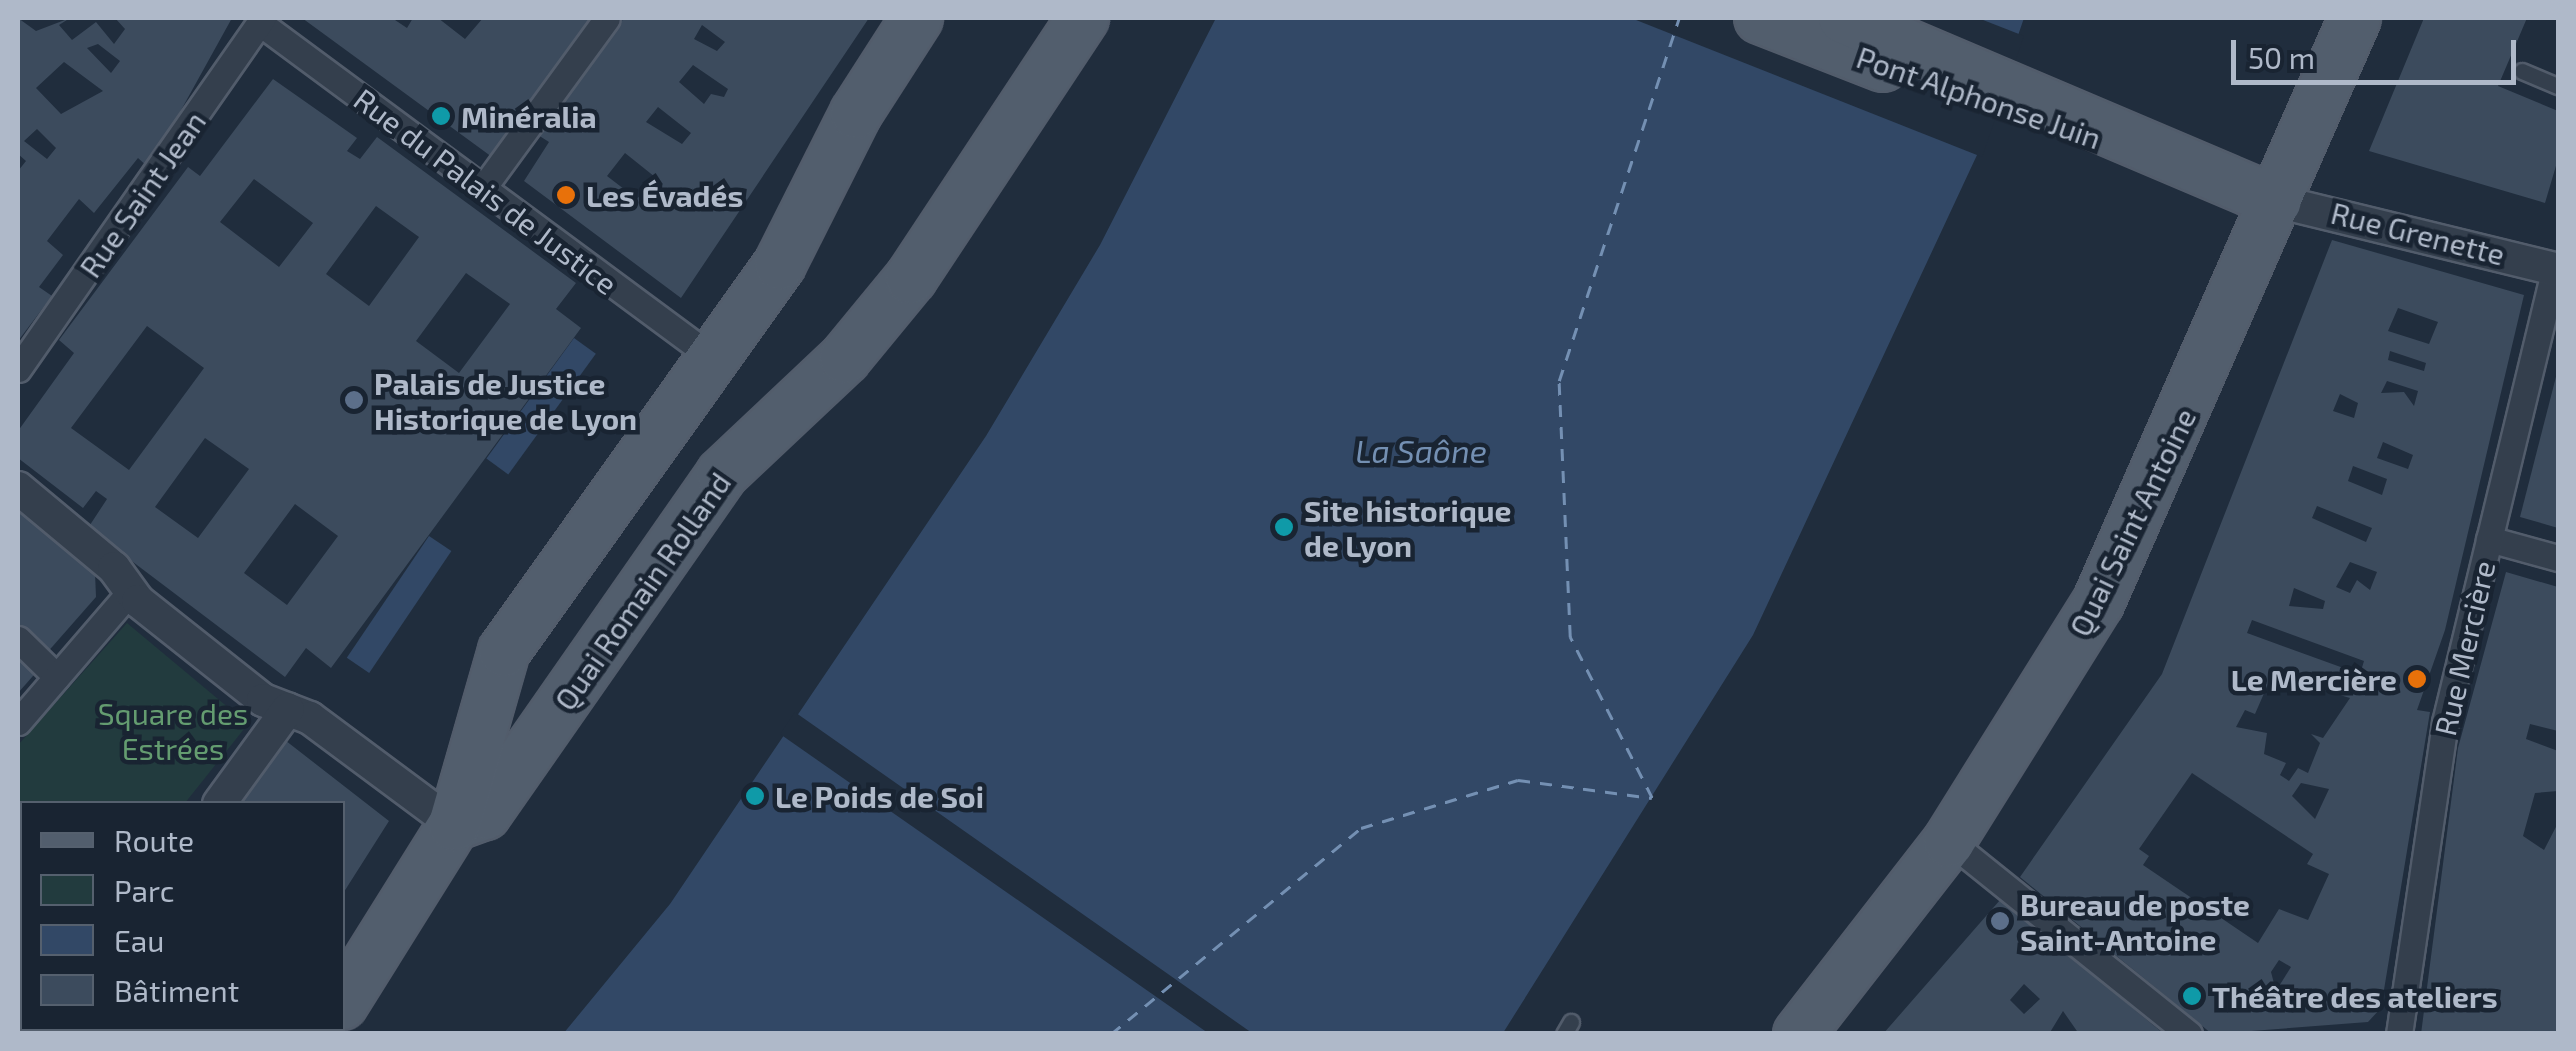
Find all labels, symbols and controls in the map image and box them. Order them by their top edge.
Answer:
scale bar [2236,20,2521,82]
street label: Pont Alphonse Juin [1852,38,2106,156]
text: 50 m [2248,39,2315,75]
street label: Rue du Palais de Justice [347,80,625,302]
place label: Minéralia [461,98,597,134]
street label: Rue Saint Jean [71,104,213,284]
marker: Minéralia [430,105,452,127]
place label: Les Évadés [586,177,743,213]
marker: Les Évadés [555,184,577,206]
street label: Rue Grenette [2328,194,2508,272]
place label: Palais de Justice Historique de Lyon [374,365,637,436]
marker: Palais de Justice Historique de Lyon [343,389,365,411]
street label: Quai Saint Antoine [2061,402,2203,642]
water label: La Saône [1355,431,1487,469]
street label: Quai Romain Rolland [546,465,738,717]
place label: Site historique de Lyon [1304,492,1511,562]
marker: Site historique de Lyon [1273,516,1295,538]
street label: Rue Mercière [2426,557,2502,739]
place label: Le Mercière [2231,661,2397,697]
marker: Le Mercière [2406,668,2428,690]
park label: Square des Estrées [98,695,248,766]
place label: Le Poids de Soi [775,778,984,814]
marker: Le Poids de Soi [744,785,766,807]
legend [20,801,345,1031]
text: Route [114,822,194,858]
text: Parc [114,872,174,908]
place label: Bureau de poste Saint-Antoine [2020,886,2250,956]
marker: Bureau de poste Saint-Antoine [1989,910,2011,932]
text: Eau [114,922,164,958]
text: Bâtiment [114,972,239,1008]
place label: Théâtre des ateliers [2212,978,2498,1014]
marker: Théâtre des ateliers [2181,985,2203,1007]

